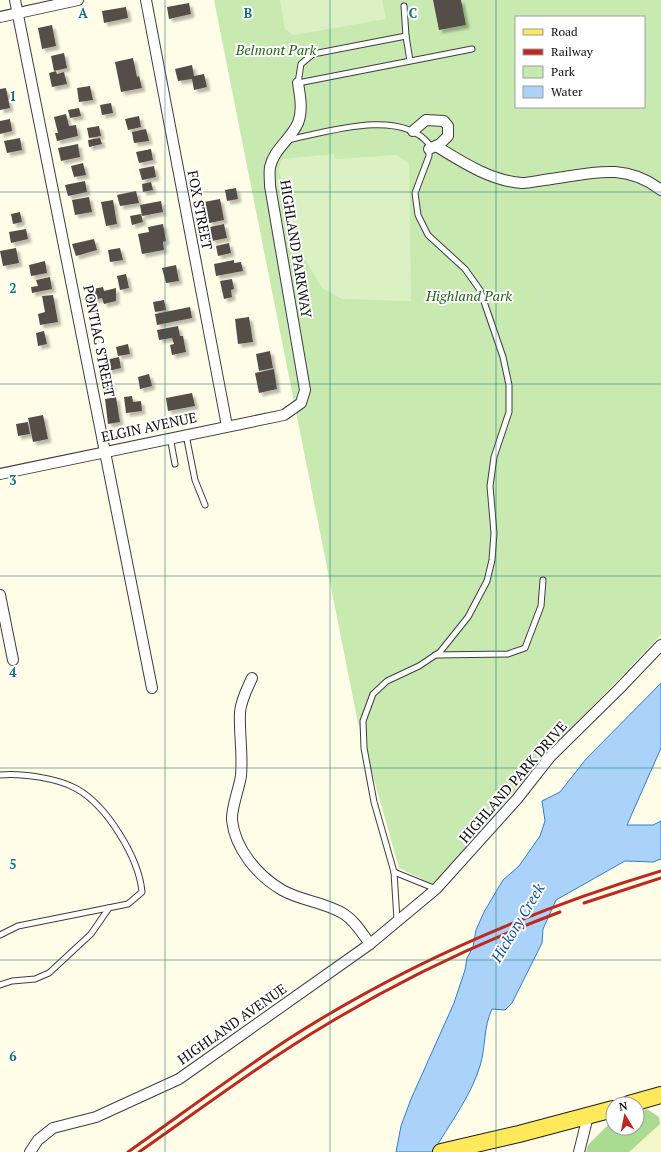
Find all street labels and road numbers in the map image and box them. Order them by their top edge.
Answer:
street label: FOX STREET [183,169,218,251]
street label: HIGHLAND PARKWAY [276,178,317,320]
street label: PONTIAC STREET [79,283,120,399]
street label: ELGIN AVENUE [99,407,198,446]
street label: HIGHLAND PARK DRIVE [454,717,571,847]
street label: HIGHLAND AVENUE [173,979,290,1068]

